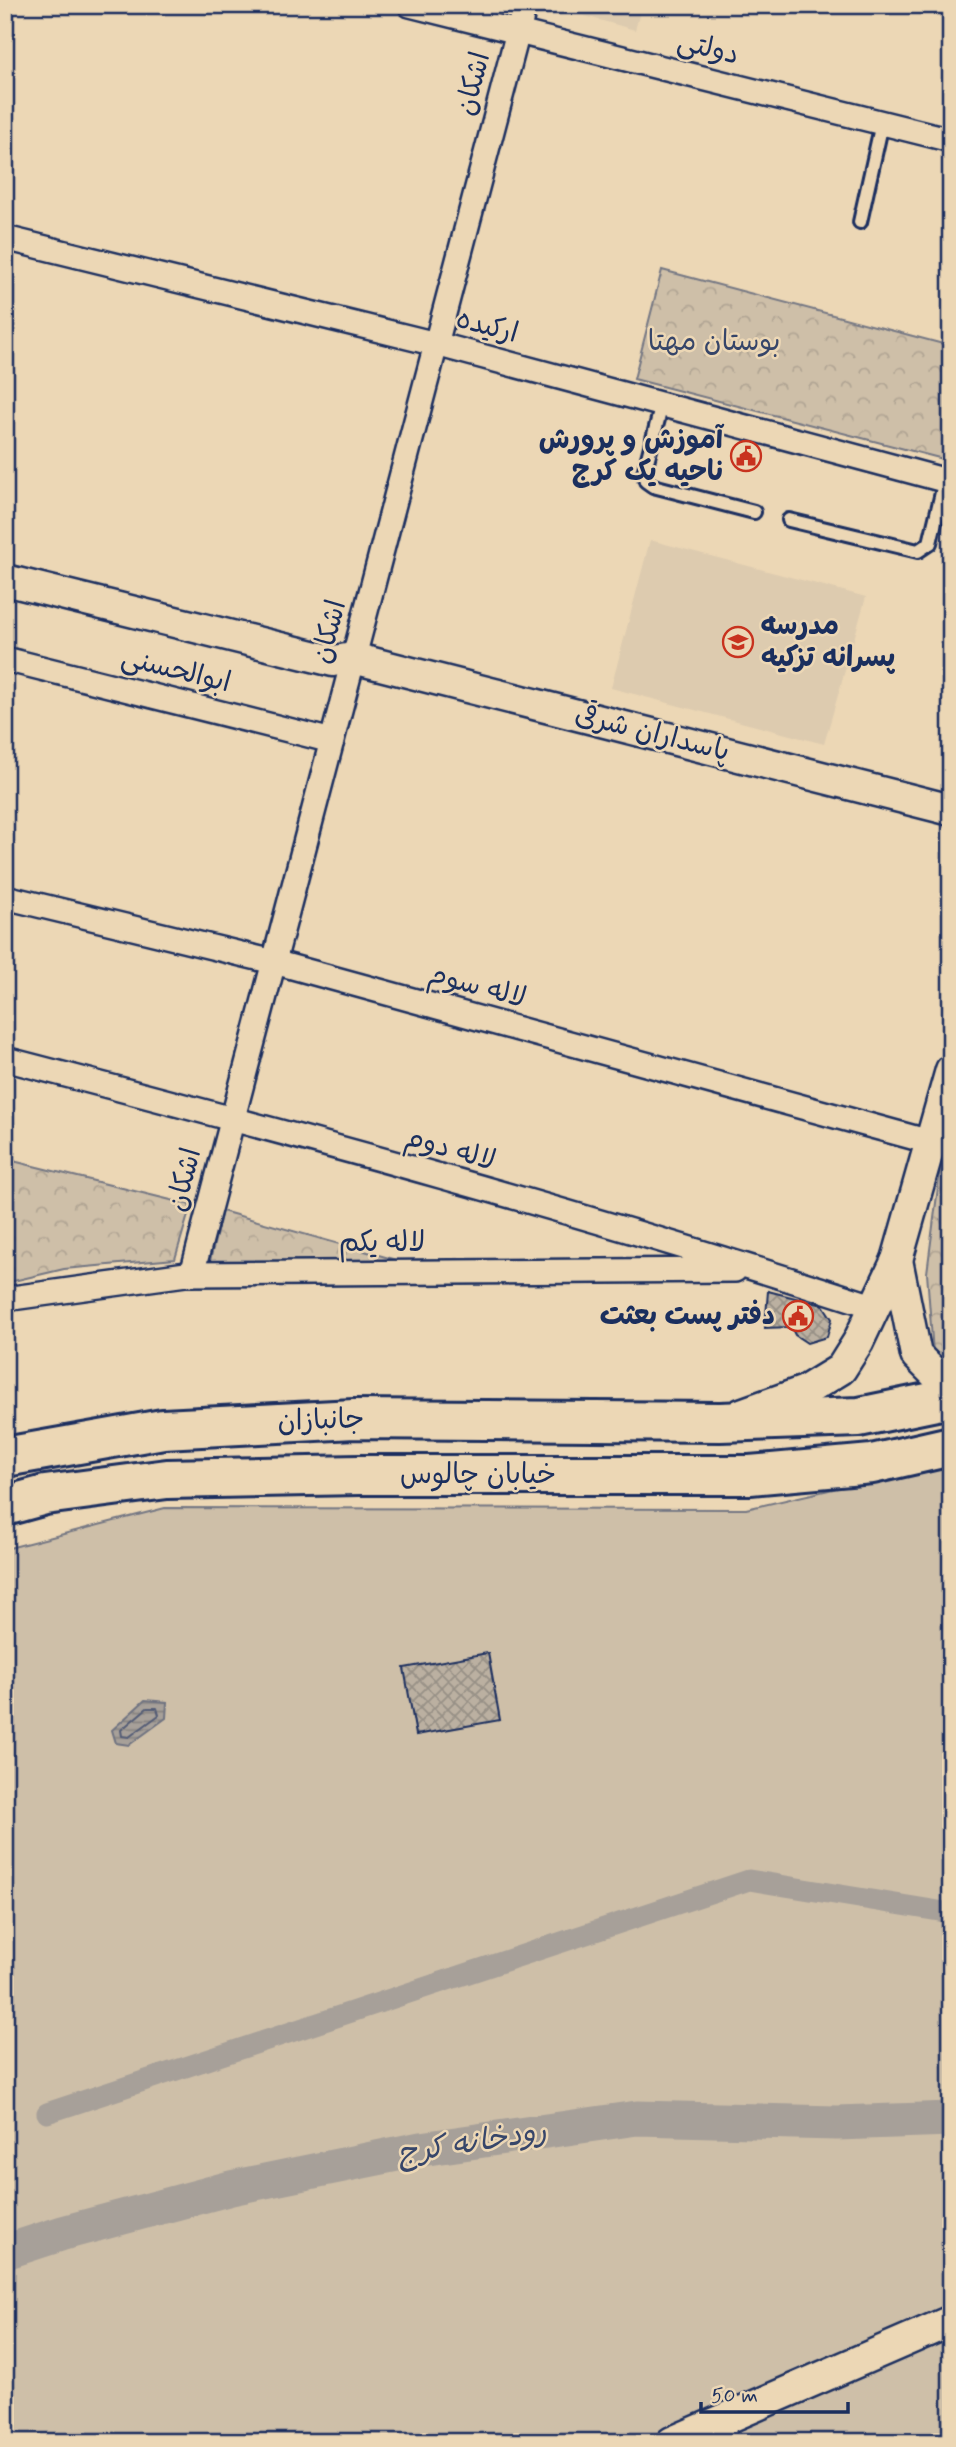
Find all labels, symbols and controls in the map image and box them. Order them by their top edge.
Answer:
street label: دولتی [673,24,743,74]
street label: اشکان [448,48,500,120]
street label: ارکیده [452,301,522,353]
park label: بوستان مهتا [648,324,780,361]
place label: آموزش و پرورش ناحیه یک کرج [539,422,725,491]
public building icon: آموزش و پرورش ناحیه یک کرج [729,439,763,473]
street label: اشکان [304,596,356,668]
place label: مدرسه پسرانه تزکیه [761,608,895,677]
school or university icon: مدرسه پسرانه تزکیه [721,625,755,659]
street label: ابوالحسنی [117,640,235,702]
street label: پاسداران شرقی [571,696,733,771]
street label: لاله سوم [424,956,530,1019]
street label: لاله دوم [400,1119,499,1181]
street label: اشکان [159,1144,211,1216]
street label: لاله یکم [339,1225,425,1263]
place label: دفتر پست بعثت [600,1298,775,1335]
public building icon: دفتر پست بعثت [781,1299,815,1333]
street label: جانبازان [277,1401,365,1441]
street label: خیابان چالوس [400,1457,556,1494]
water label: رودخانه کرج [395,2112,549,2174]
scale bar [701,2370,848,2414]
text: 50 m [711,2382,758,2410]

